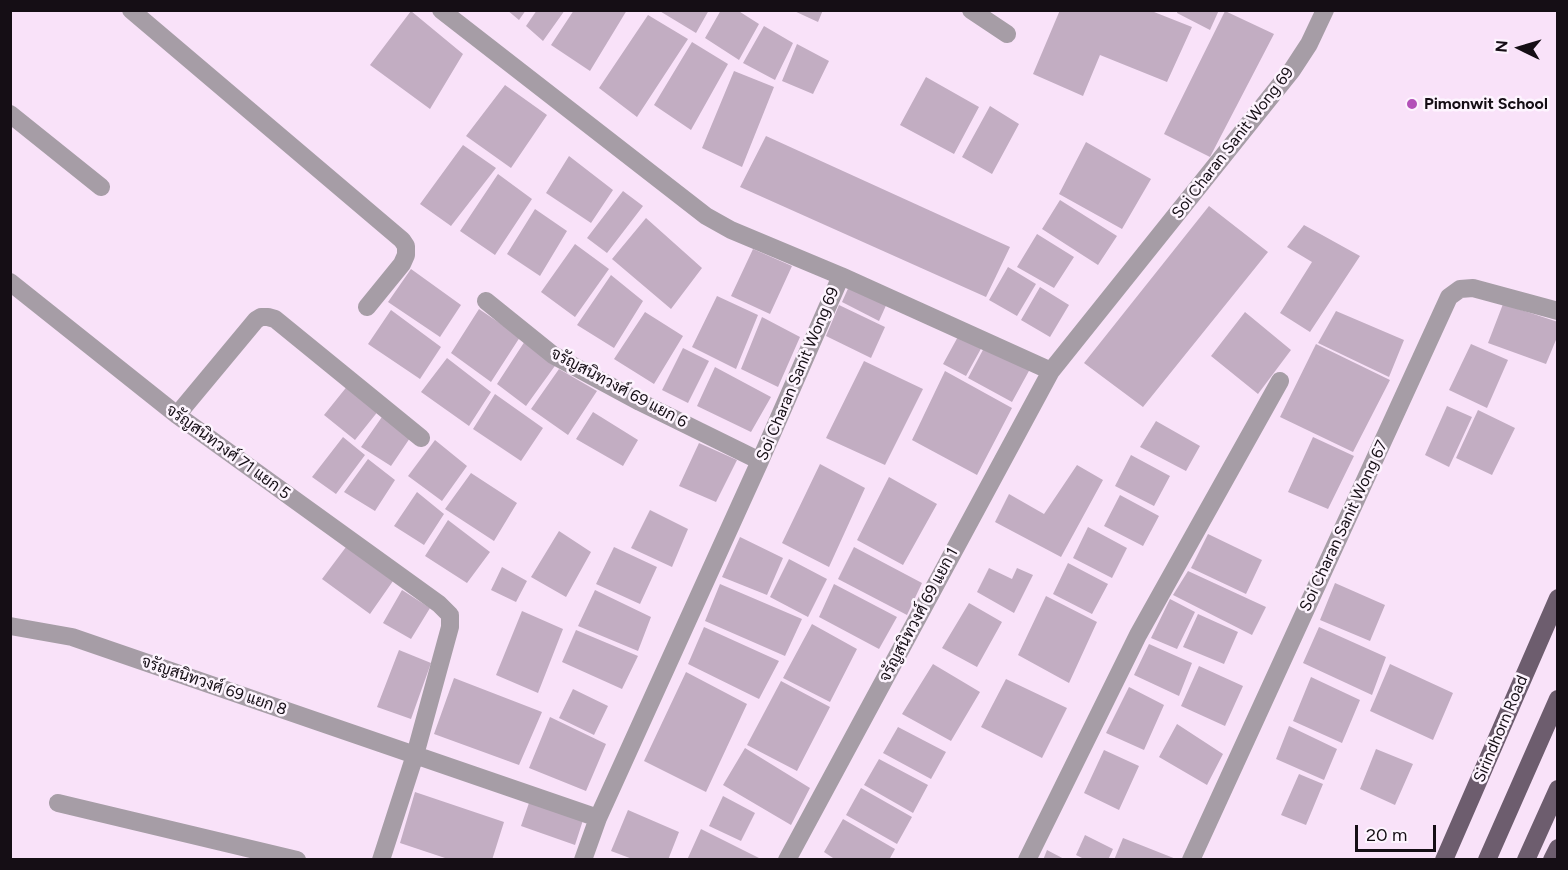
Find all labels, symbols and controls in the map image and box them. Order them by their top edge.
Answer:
north arrow [1490,18,1550,78]
text: N [1492,39,1512,53]
street label: Soi Charan Sanit Wong 69 [1168,63,1298,223]
place label: Pimonwit School [1424,94,1548,114]
marker: Pimonwit School [1405,97,1419,111]
street label: Soi Charan Sanit Wong 69 [753,284,843,464]
street label: จรัญสนิทวงศ์ 69 แยก 6 [548,344,690,432]
street label: จรัญสนิทวงศ์ 71 แยก 5 [162,400,294,504]
street label: Soi Charan Sanit Wong 67 [1296,437,1392,615]
street label: จรัญสนิทวงศ์ 69 แยก 1 [876,545,962,685]
street label: จรัญสนิทวงศ์ 69 แยก 8 [139,652,289,720]
street label: Sirindhorn Road [1470,673,1532,785]
scale bar [1358,813,1439,851]
text: 20 m [1366,824,1407,846]

